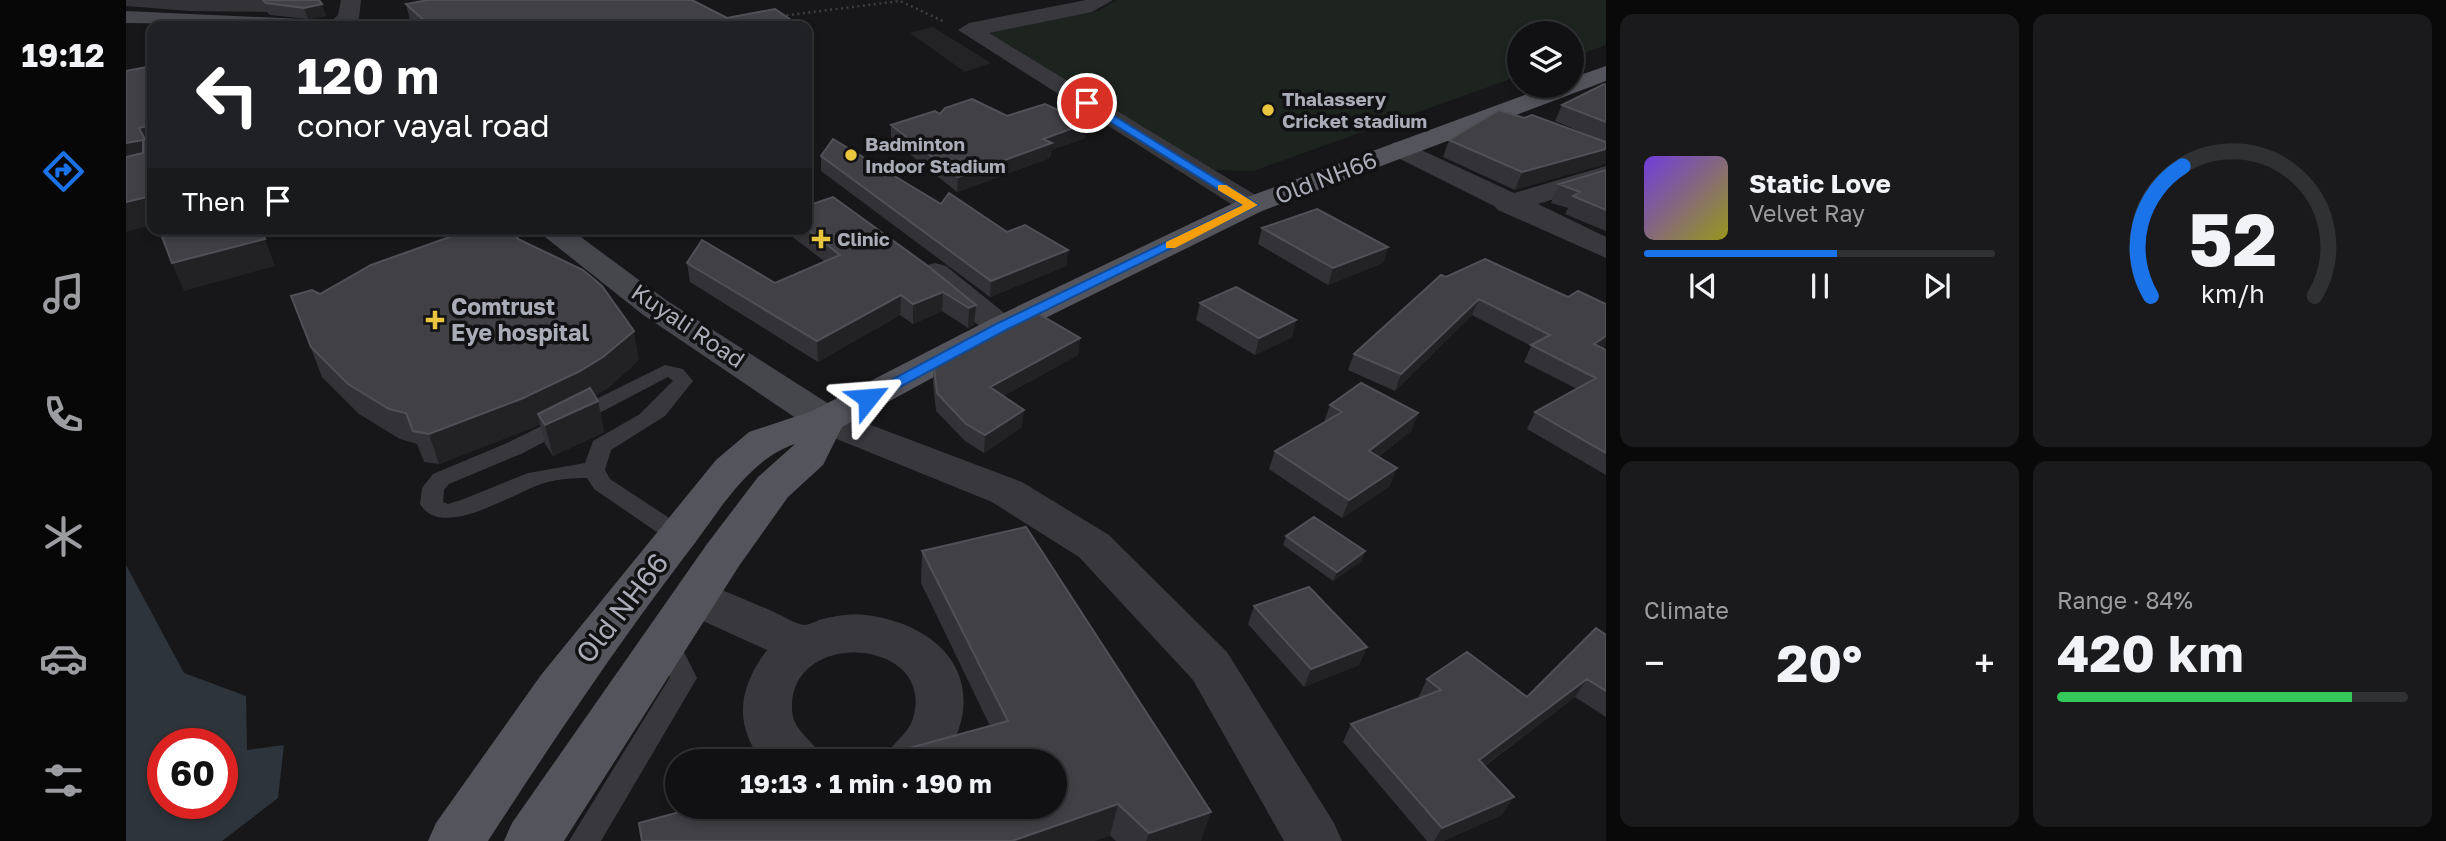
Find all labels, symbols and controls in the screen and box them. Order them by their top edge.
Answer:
map controls [1507,21,1584,98]
button: layers [1507,21,1584,98]
text: 19:12 [21,36,105,74]
text: 120 m [297,46,439,105]
icon: left [182,49,273,140]
pin [1057,73,1117,133]
icon: arrive [1068,84,1106,122]
place label: Thalassery Cricket stadium [1282,87,1427,132]
marker: Thalassery Cricket stadium [1260,102,1276,118]
text: conor vayal road [297,106,550,144]
place label: Badminton Indoor Stadium [865,132,1006,177]
street label: Old NH66 [1271,145,1381,209]
icon: directions [39,147,88,196]
marker: Badminton Indoor Stadium [843,147,859,163]
text: Static Love [1749,168,1891,199]
icon: arrive [259,182,297,220]
text: Then [182,186,245,217]
text: 52 [2188,196,2277,283]
text: Velvet Ray [1749,199,1865,227]
place label: Clinic [837,227,890,250]
marker: Clinic [811,229,831,249]
icon: previous [1684,267,1722,305]
icon: pause [1801,267,1839,305]
icon: next [1918,267,1956,305]
icon: music [39,269,88,318]
street label: Kuyali Road [627,277,750,373]
text: km/h [2201,278,2264,309]
place label: Comtrust Eye hospital [451,292,589,346]
marker: Comtrust Eye hospital [425,310,445,330]
position arrow [831,361,905,435]
icon: phone [39,390,88,439]
icon: climate [39,512,88,561]
street label: Old NH66 [569,546,675,669]
text: Range · 84% [2057,586,2193,614]
text: Climate [1644,596,1729,624]
text: 420 km [2057,621,2244,683]
text: 20° [1777,631,1862,693]
icon: car [39,634,88,683]
text: − [1644,640,1665,685]
text: + [1974,640,1995,685]
speed limit sign: 60 [147,728,238,819]
icon: filters [39,756,88,805]
text: 19:13 · 1 min · 190 m [740,768,992,799]

